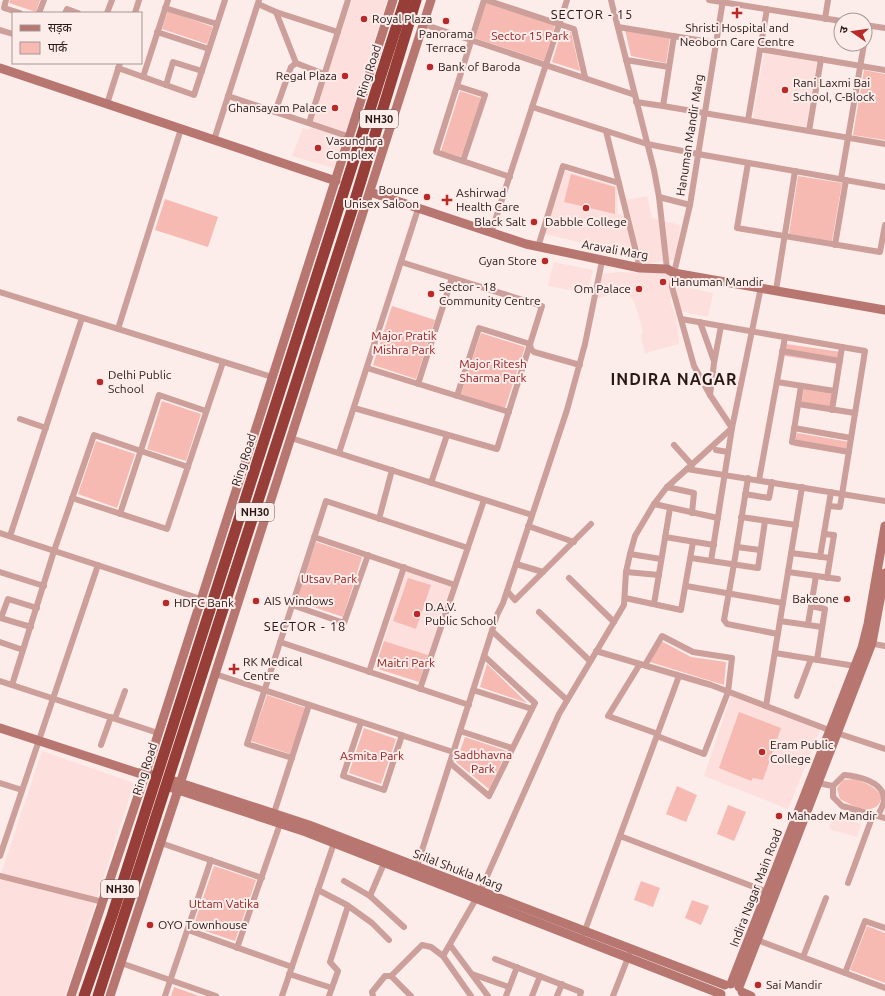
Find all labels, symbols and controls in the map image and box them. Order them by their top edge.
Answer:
district label: SECTOR - 15 [551,7,633,21]
marker: Shristi Hospital and Neoborn Care Centre [731,7,743,19]
legend [12,12,142,64]
place label: Royal Plaza [372,12,432,25]
north arrow [833,12,873,52]
marker: Royal Plaza [359,14,369,24]
marker: Panorama Terrace [441,16,451,26]
text: सड़क [48,21,73,35]
place label: Shristi Hospital and Neoborn Care Centre [680,21,794,48]
text: उ [837,25,850,34]
place label: Panorama Terrace [419,27,473,54]
park label: Sector 15 Park [491,29,569,42]
text: पार्क [48,41,68,54]
street label: Ring Road [354,43,383,99]
place label: Bank of Baroda [438,60,520,73]
marker: Bank of Baroda [425,62,435,72]
place label: Regal Plaza [276,69,337,82]
marker: Regal Plaza [340,71,350,81]
street label: Hanuman Mandir Marg [673,73,706,197]
place label: Rani Laxmi Bai School, C-Block [793,76,875,103]
marker: Rani Laxmi Bai School, C-Block [780,85,790,95]
place label: Ghansayam Palace [228,101,327,114]
marker: Ghansayam Palace [330,103,340,113]
road number: NH30 [360,110,398,128]
place label: Vasundhra Complex [326,134,383,161]
marker: Vasundhra Complex [313,143,323,153]
place label: Bounce Unisex Saloon [344,183,419,210]
place label: Ashirwad Health Care [456,186,519,213]
marker: Bounce Unisex Saloon [422,192,432,202]
marker: Ashirwad Health Care [441,194,453,206]
marker: Dabble College [581,203,591,213]
place label: Black Salt [474,215,526,228]
place label: Dabble College [545,215,627,228]
marker: Black Salt [529,217,539,227]
street label: Aravali Marg [581,237,649,262]
place label: Gyan Store [478,254,537,267]
marker: Gyan Store [540,256,550,266]
place label: Hanuman Mandir [671,275,764,288]
marker: Hanuman Mandir [658,277,668,287]
place label: Sector - 18 Community Centre [439,280,541,307]
place label: Om Palace [574,282,631,295]
marker: Om Palace [634,284,644,294]
marker: Sector - 18 Community Centre [426,289,436,299]
park label: Major Pratik Mishra Park [371,329,437,356]
park label: Major Ritesh Sharma Park [459,357,527,384]
place label: Delhi Public School [108,368,172,395]
district label: INDIRA NAGAR [611,370,737,388]
marker: Delhi Public School [95,377,105,387]
street label: Ring Road [229,432,258,488]
road number: NH30 [236,503,274,521]
park label: Utsav Park [301,572,357,585]
place label: Bakeone [792,592,839,605]
place label: AIS Windows [264,594,334,607]
marker: Bakeone [842,594,852,604]
place label: HDFC Bank [174,596,234,609]
marker: AIS Windows [251,596,261,606]
marker: HDFC Bank [161,598,171,608]
place label: D.A.V. Public School [425,600,496,627]
marker: D.A.V. Public School [412,609,422,619]
district label: SECTOR - 18 [264,619,346,633]
place label: RK Medical Centre [243,655,302,682]
park label: Maitri Park [377,656,435,669]
marker: RK Medical Centre [228,663,240,675]
place label: Eram Public College [770,738,834,765]
street label: Ring Road [130,741,159,797]
marker: Eram Public College [757,747,767,757]
park label: Sadbhavna Park [454,748,512,775]
park label: Asmita Park [340,749,404,762]
place label: Mahadev Mandir [787,809,877,822]
marker: Mahadev Mandir [774,811,784,821]
street label: Indira Nagar Main Road [727,827,784,949]
street label: Srilal Shukla Marg [411,846,505,893]
road number: NH30 [101,880,139,898]
park label: Uttam Vatika [189,897,259,910]
place label: OYO Townhouse [158,918,247,931]
marker: OYO Townhouse [145,920,155,930]
place label: Sai Mandir [766,978,823,991]
marker: Sai Mandir [753,980,763,990]

